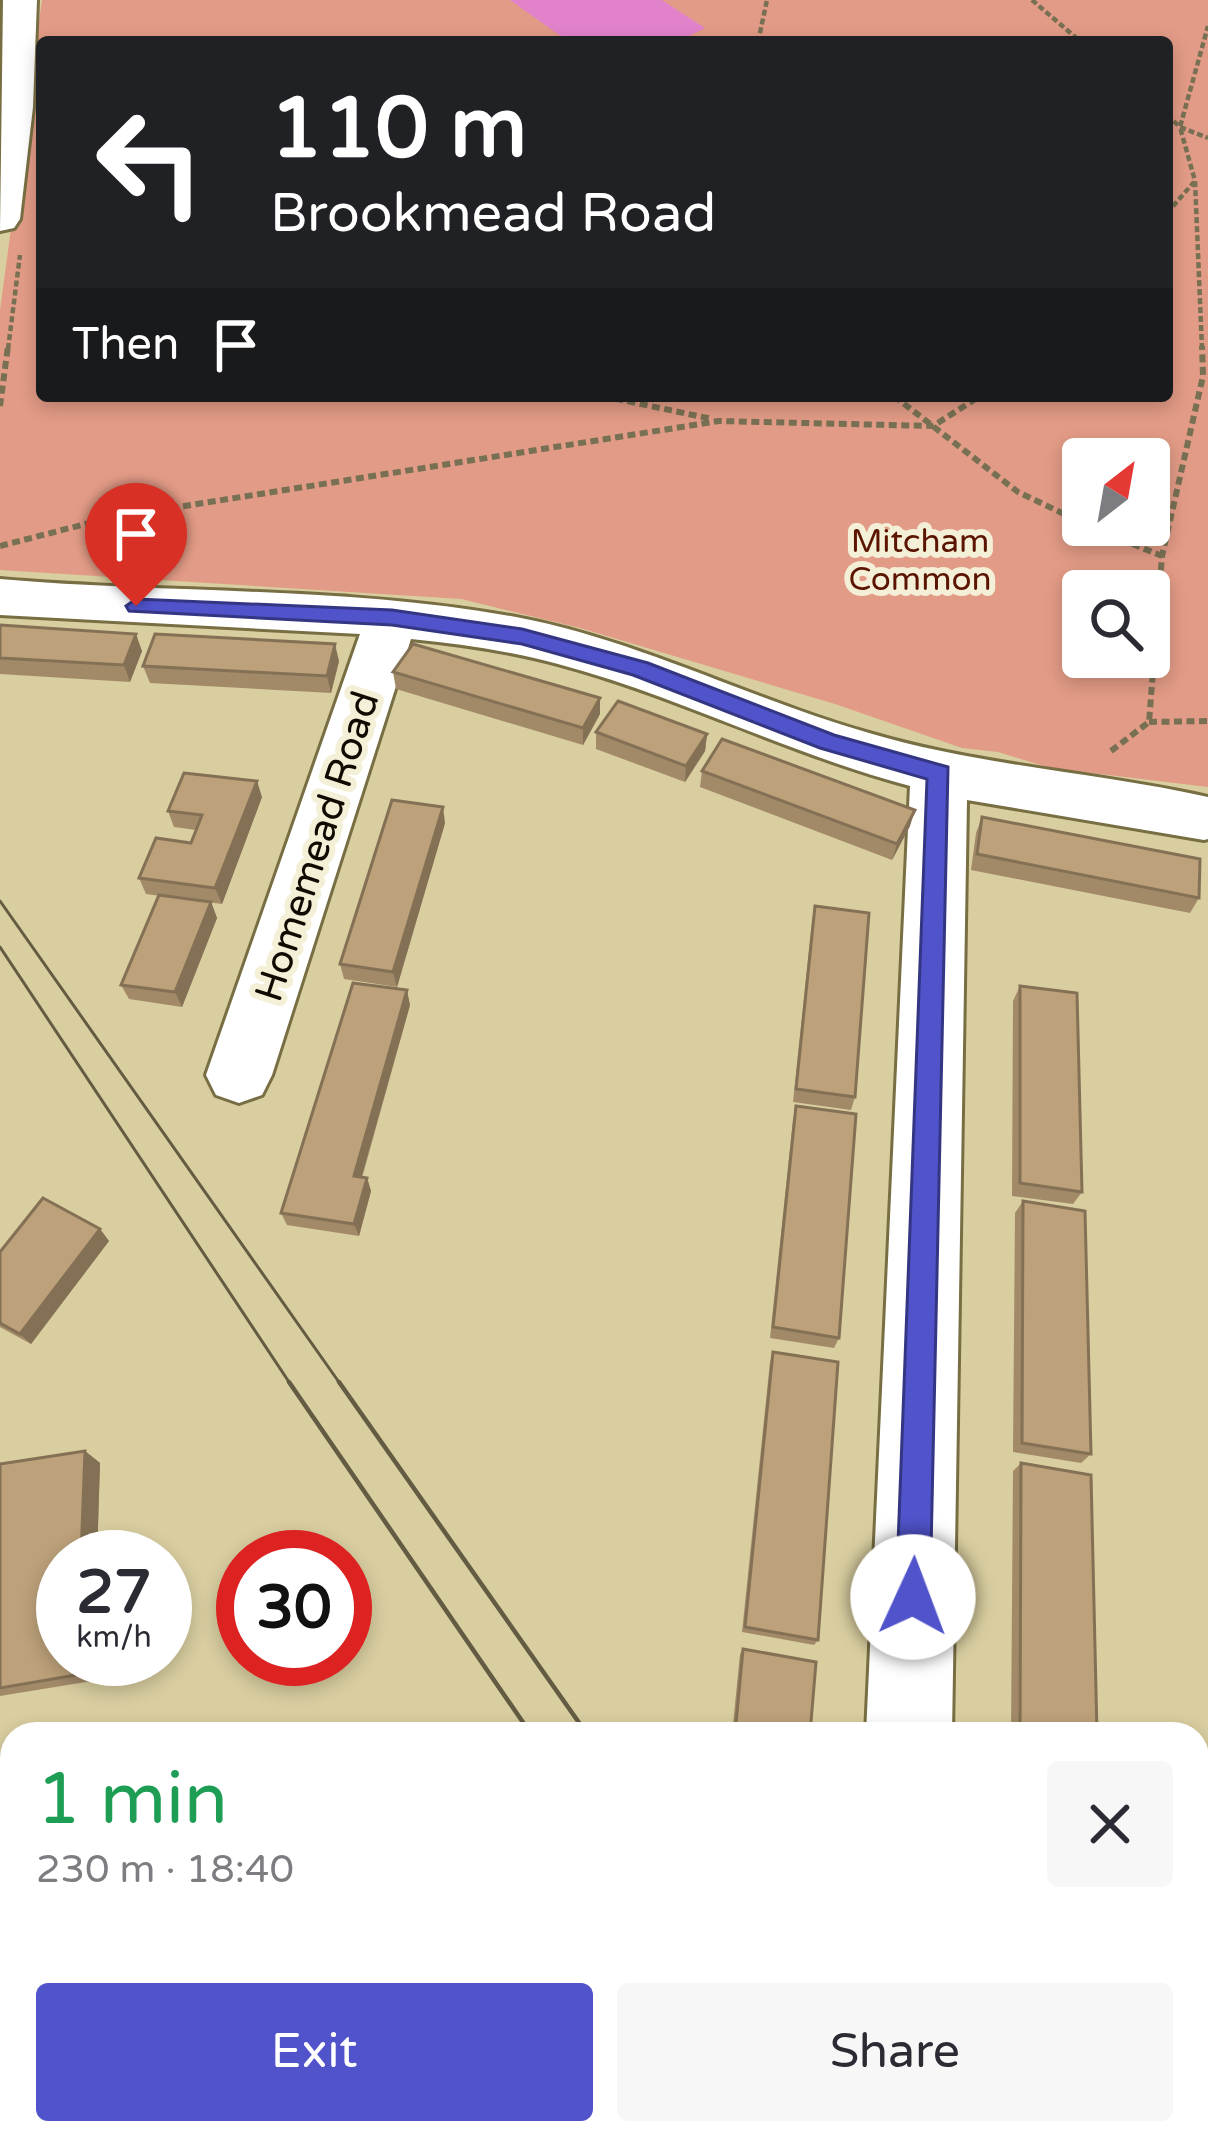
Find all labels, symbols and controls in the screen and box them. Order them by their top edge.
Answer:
text: 110 m [270,79,527,180]
icon: left [72,84,228,240]
text: Brookmead Road [270,181,716,246]
icon: arrive [203,312,269,378]
text: Then [72,318,179,372]
north arrow [1062,438,1170,546]
map controls [1062,438,1170,678]
pin [85,483,187,606]
icon: arrive [103,501,169,567]
park label: Mitcham Common [848,522,992,599]
button: search [1062,570,1170,678]
street label: Homemead Road [245,686,390,1007]
speed limit sign: 30 [216,1530,372,1686]
position arrow [850,1534,976,1660]
text: 27 [76,1557,152,1629]
text: km/h [76,1619,152,1656]
text: 1 min [36,1757,228,1844]
button: close [1047,1761,1173,1887]
text: 230 m · 18:40 [36,1846,294,1893]
button: Exit [36,1983,593,2121]
button: Share [617,1983,1173,2121]

